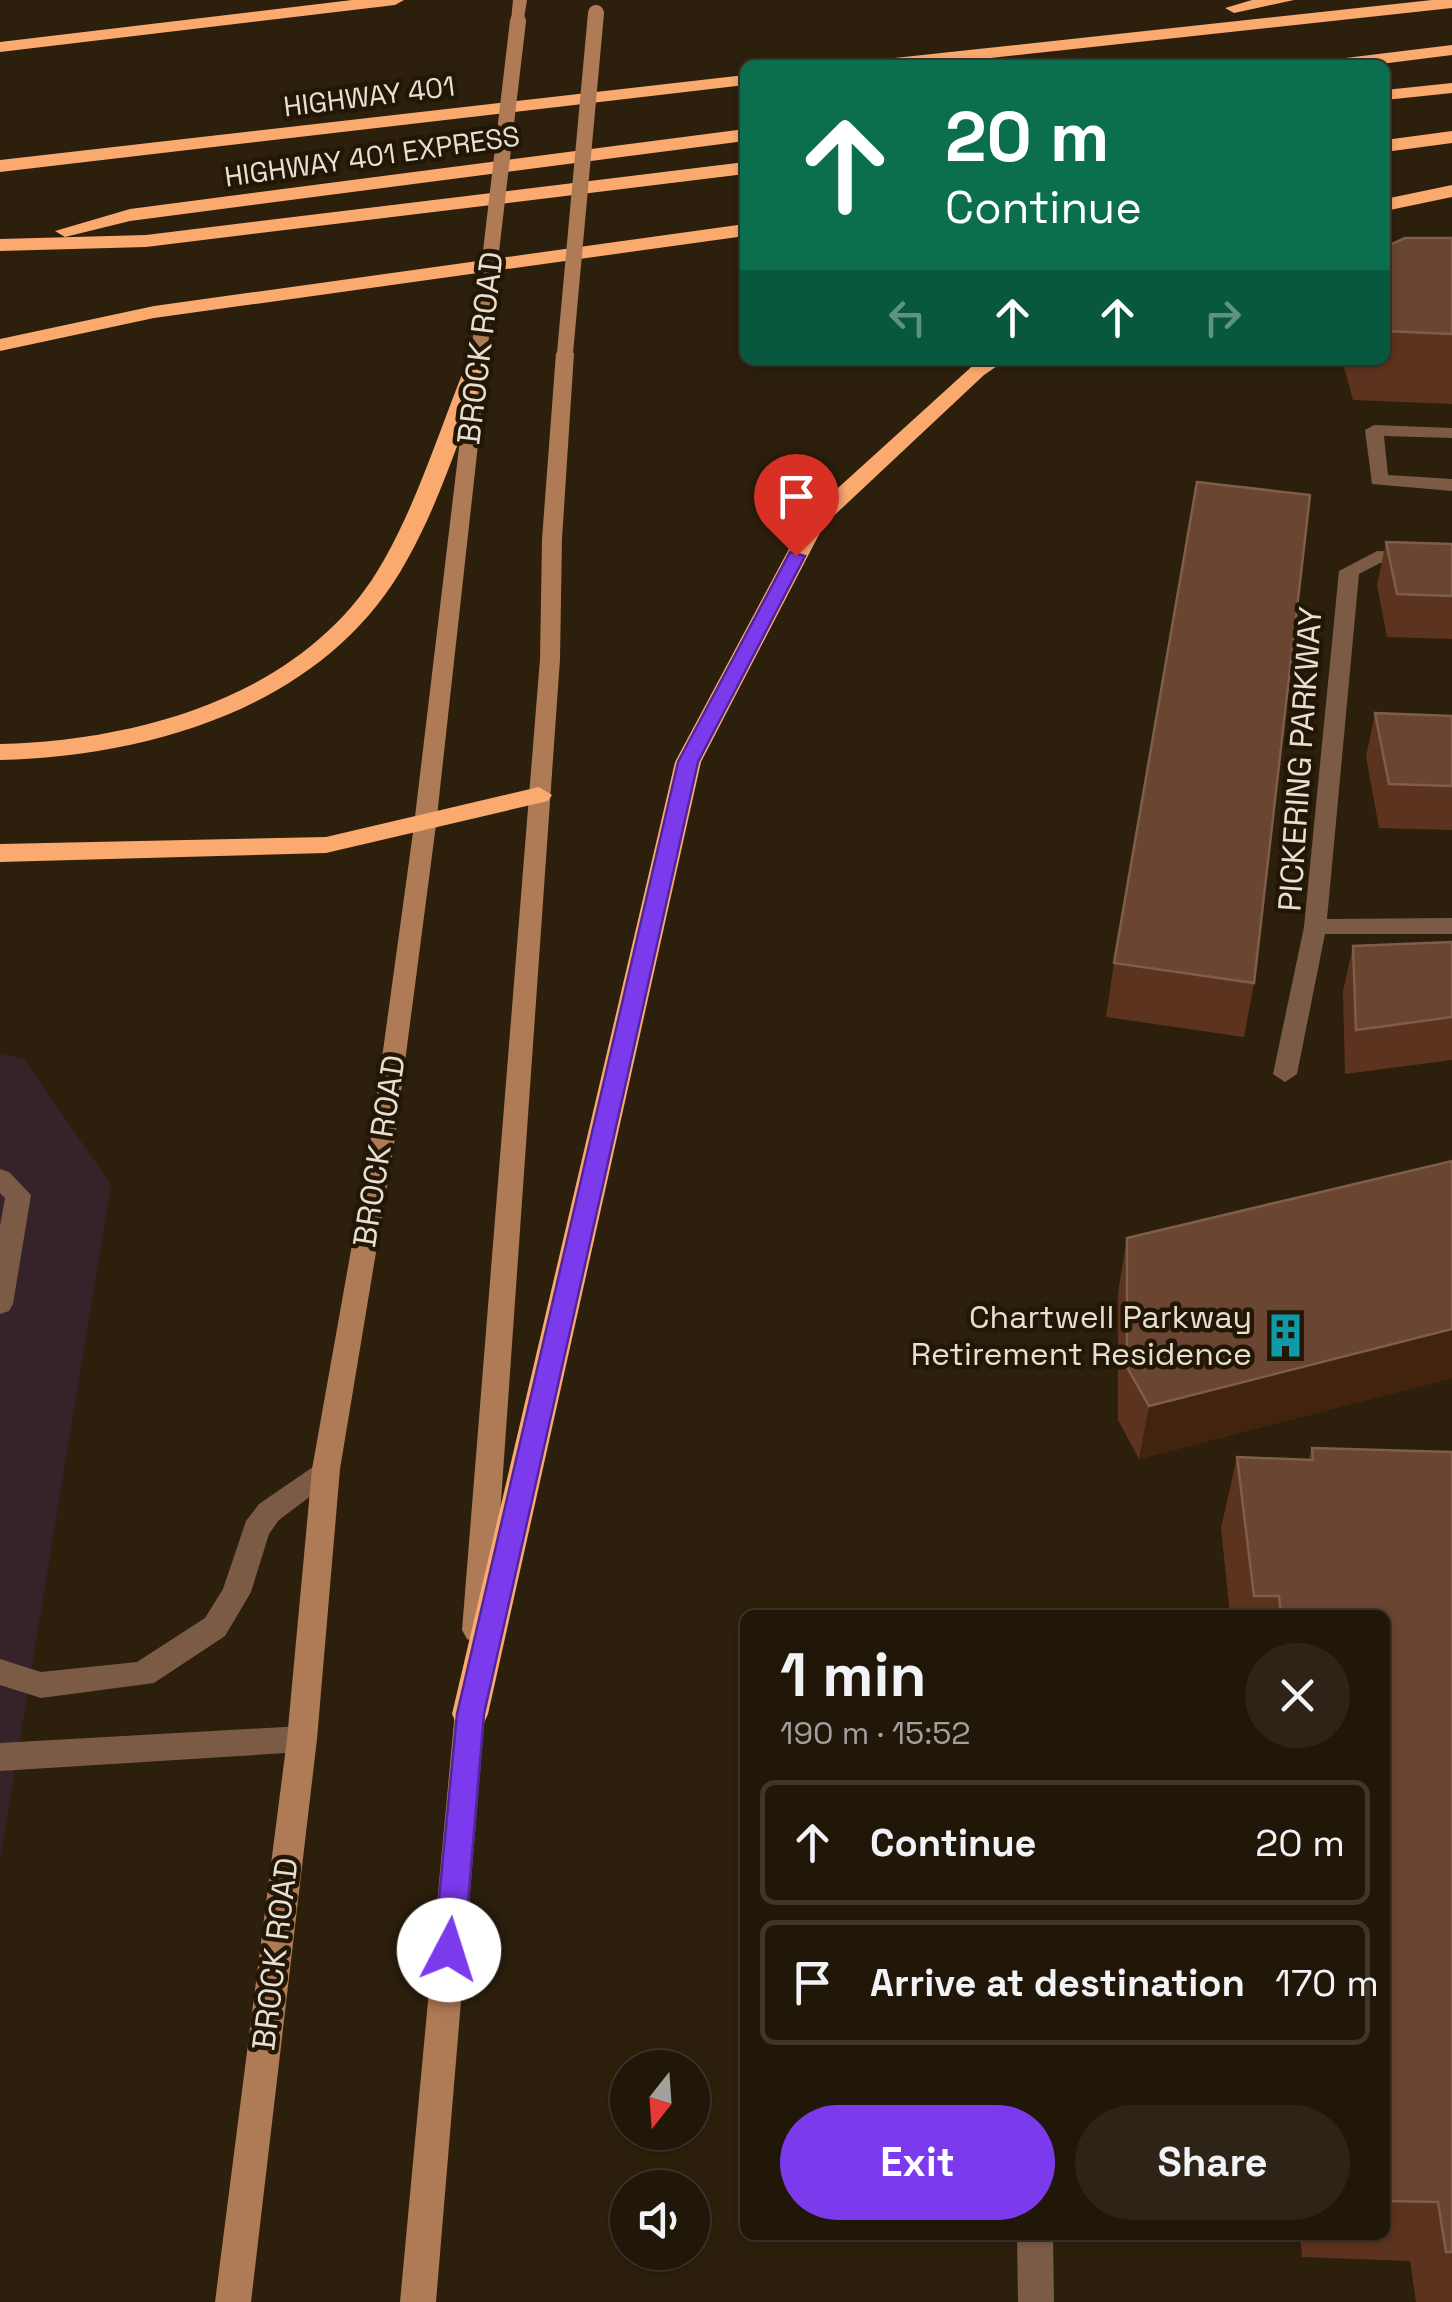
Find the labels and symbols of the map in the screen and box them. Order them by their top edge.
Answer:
street label: HIGHWAY 401 [281,68,457,124]
street label: HIGHWAY 401 EXPRESS [222,117,522,195]
street label: BROCK ROAD [448,249,512,447]
pin [754,454,839,557]
street label: PICKERING PARKWAY [1269,605,1331,913]
street label: BROCK ROAD [344,1052,414,1250]
place label: Chartwell Parkway Retirement Residence [911,1297,1252,1374]
building icon: Chartwell Parkway Retirement Residence [1261,1311,1309,1359]
street label: BROCK ROAD [243,1855,307,2053]
position arrow [397,1898,501,2002]
north arrow [610,2050,710,2150]

